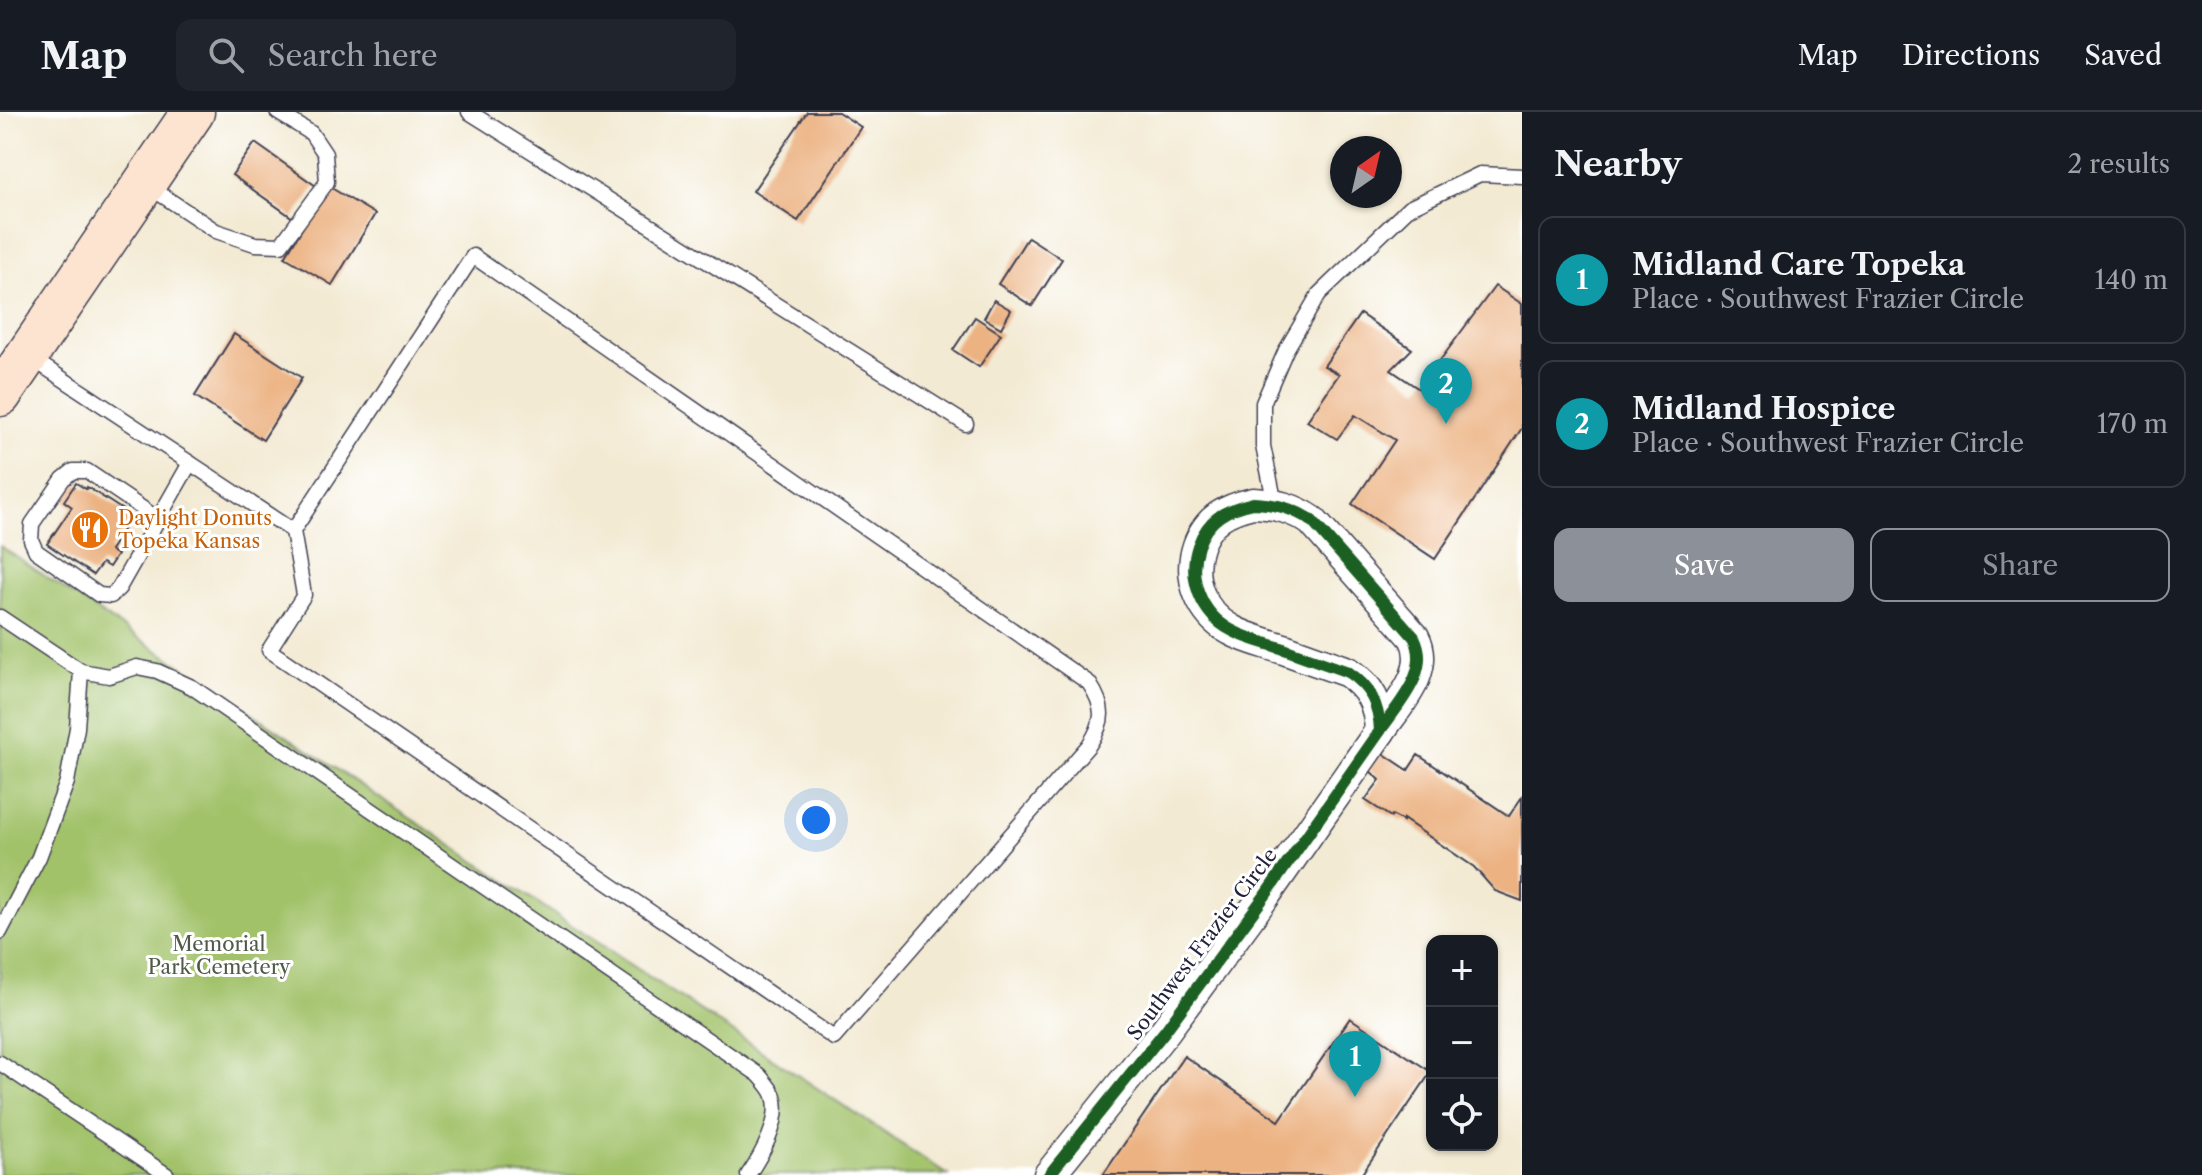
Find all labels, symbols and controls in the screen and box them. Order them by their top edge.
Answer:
search box [176,19,736,91]
text: Map [40,32,128,79]
icon: search [204,33,248,77]
text: Search here [268,37,438,74]
text: Map [1798,38,1858,72]
text: Directions [1902,38,2040,72]
text: Saved [2084,38,2162,72]
north arrow [1330,136,1402,208]
text: Nearby [1554,143,1682,185]
text: 2 results [2067,148,2170,180]
text: Midland Care Topeka [1632,246,1965,283]
text: 1 [1576,264,1588,296]
text: 140 m [2094,264,2168,296]
text: Place · Southwest Frazier Circle [1632,283,2024,315]
pin: 2 [1420,358,1472,424]
text: Midland Hospice [1632,390,1896,427]
text: 2 [1574,408,1590,440]
text: 170 m [2097,408,2168,440]
text: Place · Southwest Frazier Circle [1632,427,2024,459]
place label: Daylight Donuts Topeka Kansas [118,506,272,553]
restaurant icon: Daylight Donuts Topeka Kansas [69,509,111,551]
button: Save [1554,528,1854,602]
button: Share [1870,528,2170,602]
your location [796,800,836,840]
street label: Southwest Frazier Circle [1122,843,1282,1045]
park label: Memorial Park Cemetery [148,932,291,979]
map controls [1426,935,1498,1151]
button: + [1426,935,1498,1007]
button: − [1426,1007,1498,1079]
pin: 1 [1329,1031,1381,1097]
button: locate [1426,1079,1498,1151]

